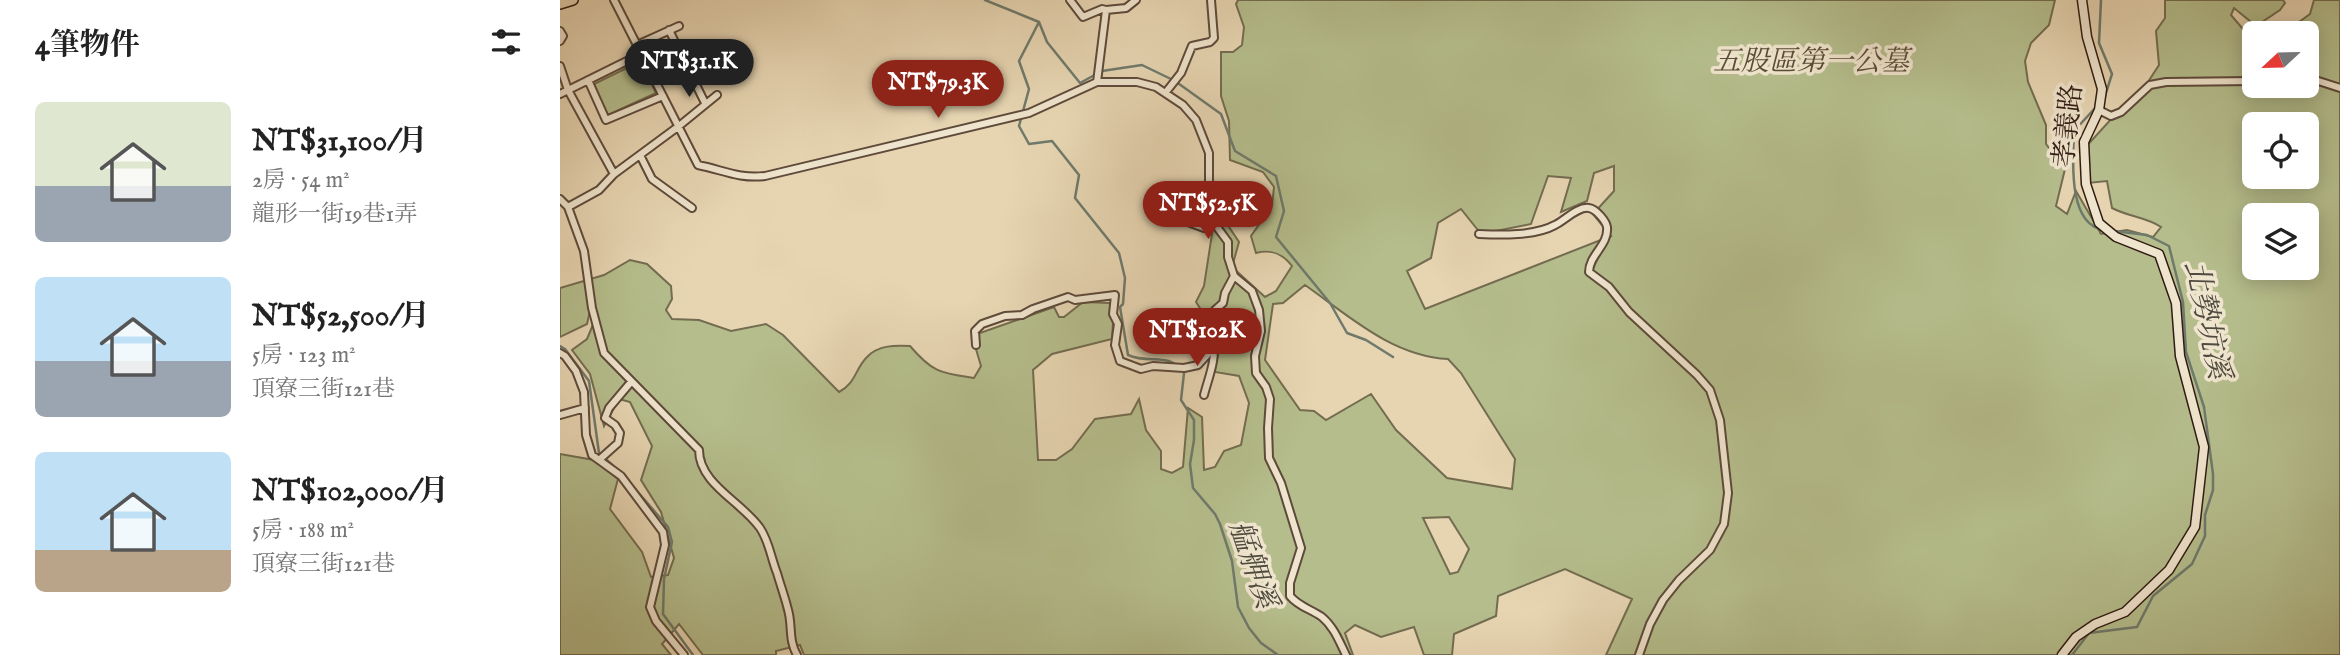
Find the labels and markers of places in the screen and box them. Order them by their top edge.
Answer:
pin: NT$31.1K [617,40,761,99]
pin: NT$79.3K [866,60,1010,120]
pin: NT$52.5K [1136,182,1280,241]
pin: NT$102K [1132,308,1262,368]

